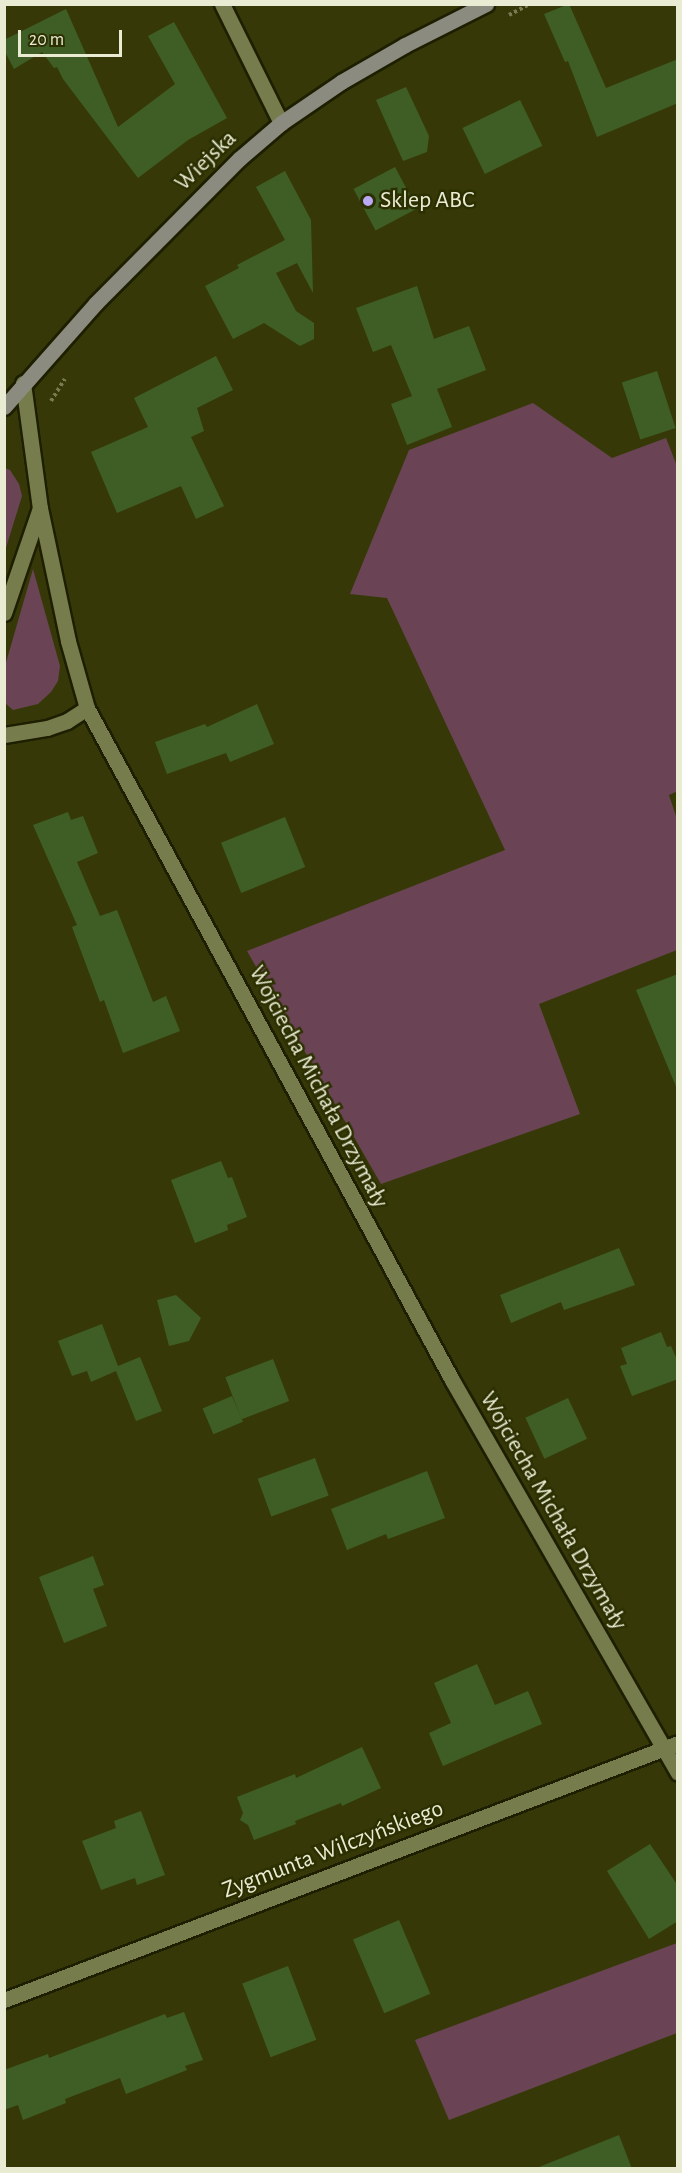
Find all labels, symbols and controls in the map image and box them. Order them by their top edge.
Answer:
scale bar [21,18,124,56]
text: 20 m [29,31,64,49]
street label: Wiejska [169,125,243,197]
place label: Sklep ABC [380,187,474,215]
marker: Sklep ABC [361,194,375,208]
street label: Wojciecha Michała Drzymały [242,961,394,1213]
street label: Wojciecha Michała Drzymały [473,1387,633,1635]
street label: Zygmunta Wilczyńskiego [218,1794,448,1906]

